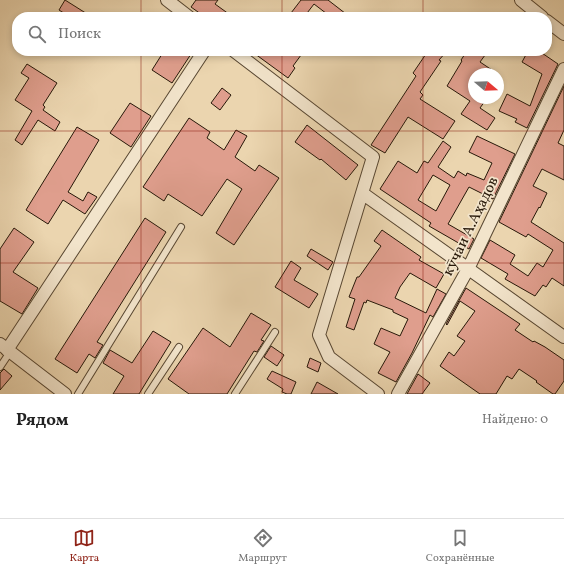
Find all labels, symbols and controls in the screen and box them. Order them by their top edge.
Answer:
search box [12,12,552,56]
icon: search [26,23,48,45]
text: Поиск [58,24,101,45]
north arrow [468,68,504,104]
street label: кӯчаи А.Аҳадов [438,174,504,280]
text: Рядом [16,409,69,432]
text: Найдено: 0 [482,411,548,429]
tab: Карта [69,527,99,566]
tab: Маршрут [238,527,287,566]
tab: Сохранённые [426,527,494,566]

